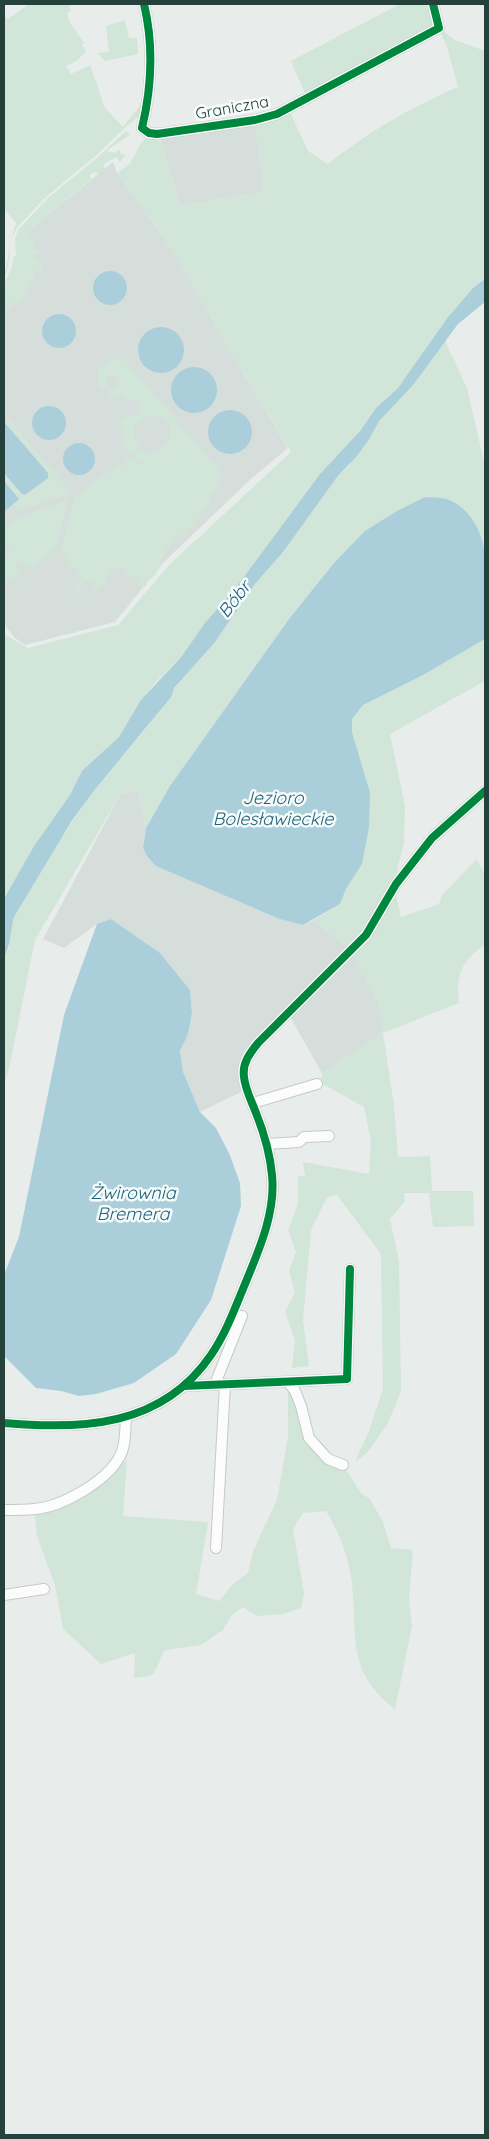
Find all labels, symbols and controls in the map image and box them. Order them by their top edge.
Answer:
street label: Graniczna [194,91,270,123]
water label: Bóbr [212,574,257,622]
water label: Jezioro Bolesławieckie [213,786,334,830]
water label: Żwirownia Bremera [90,1181,177,1225]

